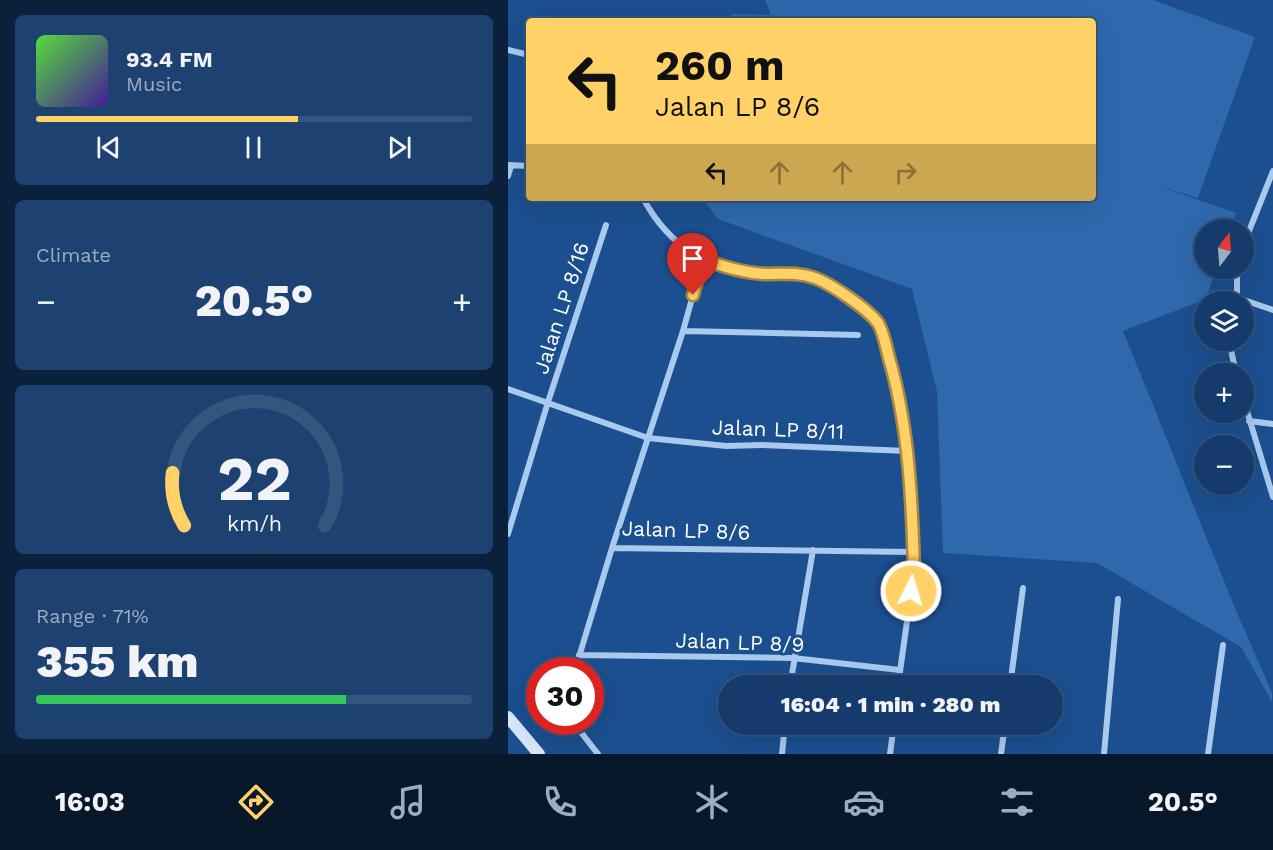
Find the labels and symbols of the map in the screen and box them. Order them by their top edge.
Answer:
north arrow [1194,219,1254,279]
pin [667,233,718,295]
street label: Jalan LP 8/16 [528,239,594,377]
street label: Jalan LP 8/11 [711,414,845,444]
street label: Jalan LP 8/6 [621,515,751,545]
position arrow [879,559,943,623]
street label: Jalan LP 8/9 [675,627,805,657]
speed limit sign: 30 [526,657,604,735]

